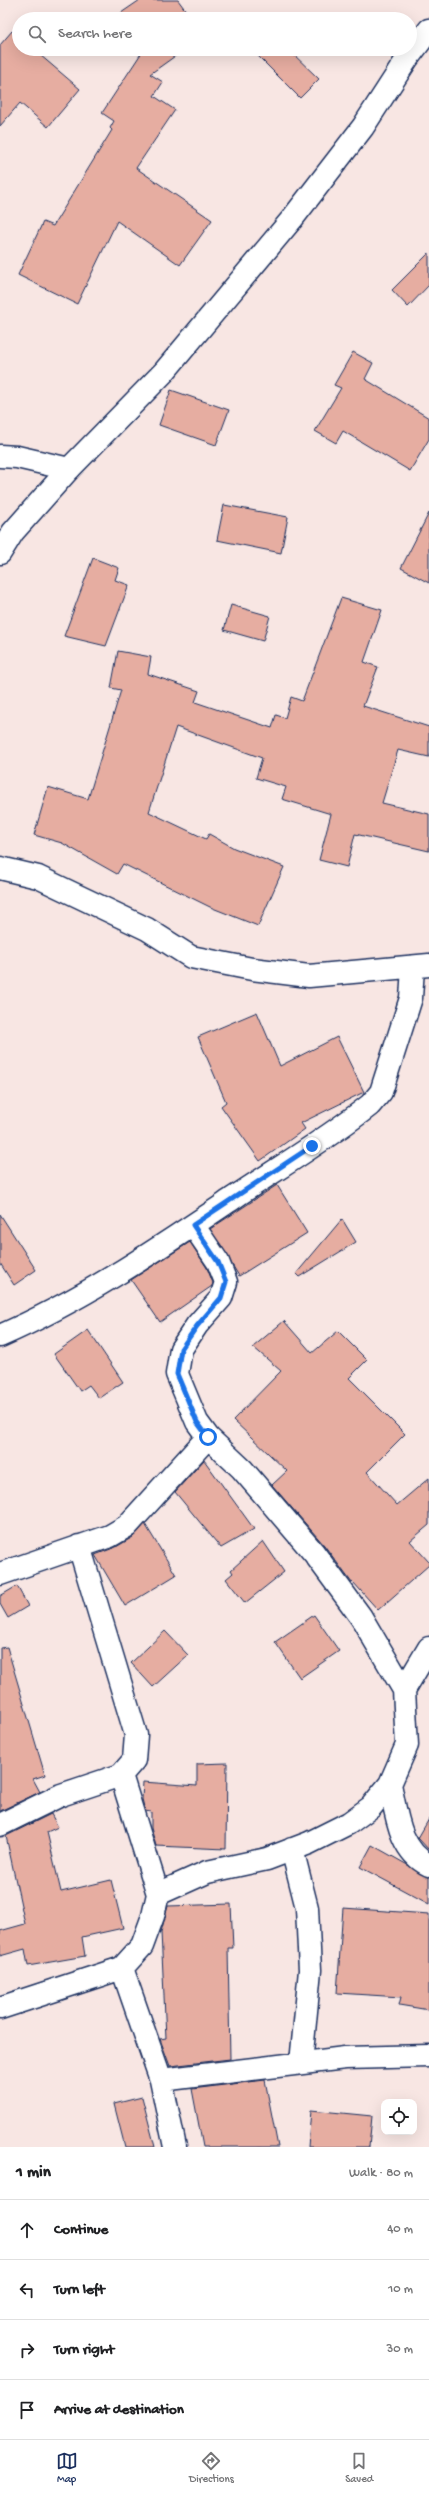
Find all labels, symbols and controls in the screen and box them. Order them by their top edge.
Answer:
search box [12,12,417,56]
icon: search [26,23,48,45]
text: Search here [58,25,132,43]
route end [303,1137,321,1155]
route start [199,1428,217,1446]
map controls [381,2099,417,2135]
button: locate [381,2099,417,2135]
text: 1 min [16,2163,51,2183]
text: Walk · 80 m [349,2166,413,2181]
icon: ahead [16,2219,38,2241]
text: Continue [54,2221,108,2239]
text: 40 m [387,2222,413,2237]
icon: left [16,2279,38,2301]
text: Turn left [54,2281,105,2299]
text: 10 m [388,2282,413,2297]
icon: right [16,2339,38,2361]
text: Turn right [54,2341,114,2359]
text: 30 m [387,2342,413,2357]
icon: arrive [16,2399,38,2421]
text: Arrive at destination [54,2401,184,2419]
tab: Map [56,2450,78,2486]
tab: Directions [189,2450,234,2486]
tab: Saved [345,2450,373,2486]

